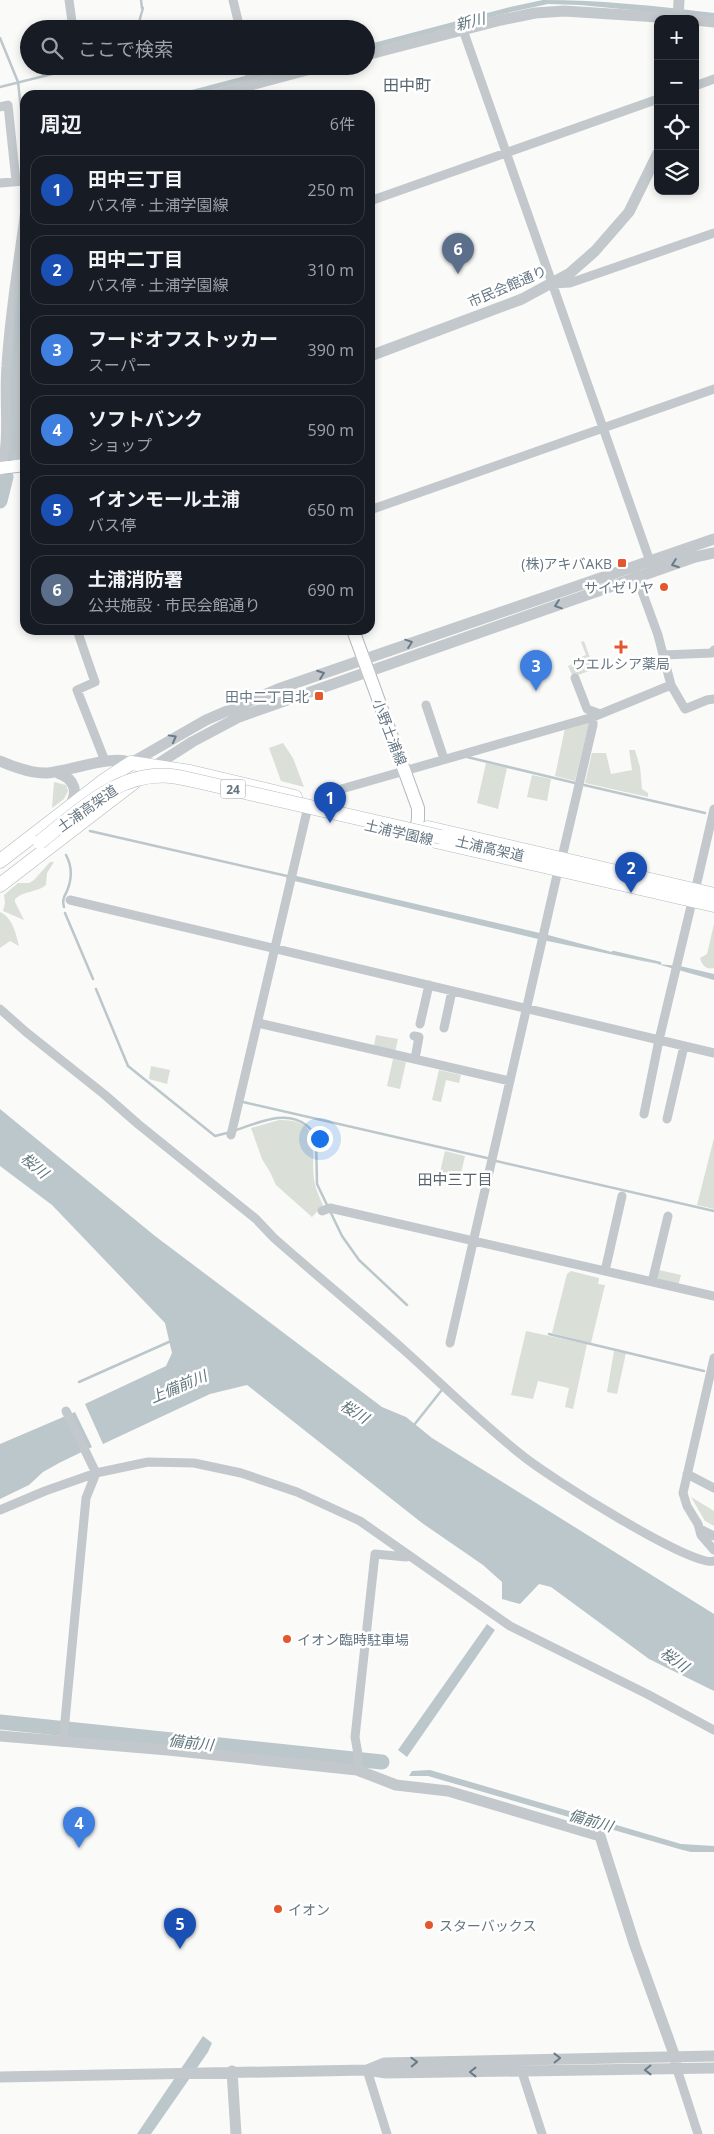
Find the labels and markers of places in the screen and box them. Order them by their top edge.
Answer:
pin: 6 [442,233,474,274]
place label: (株)アキバAKB [521,554,612,573]
marker: (株)アキバAKB [616,557,628,569]
place label: サイゼリヤ [584,578,654,597]
marker: サイゼリヤ [658,581,670,593]
marker: ウエルシア薬局 [615,641,627,653]
pin: 3 [520,650,552,691]
place label: ウエルシア薬局 [572,654,670,673]
place label: 田中二丁目北 [225,687,309,706]
marker: 田中二丁目北 [313,690,325,702]
pin: 1 [314,782,346,823]
pin: 2 [615,852,647,893]
place label: イオン臨時駐車場 [297,1630,409,1649]
marker: イオン臨時駐車場 [281,1633,293,1645]
pin: 4 [63,1807,95,1848]
place label: イオン [288,1900,330,1919]
marker: イオン [272,1903,284,1915]
pin: 5 [164,1908,196,1949]
place label: スターバックス [439,1916,536,1935]
marker: スターバックス [423,1919,435,1931]

